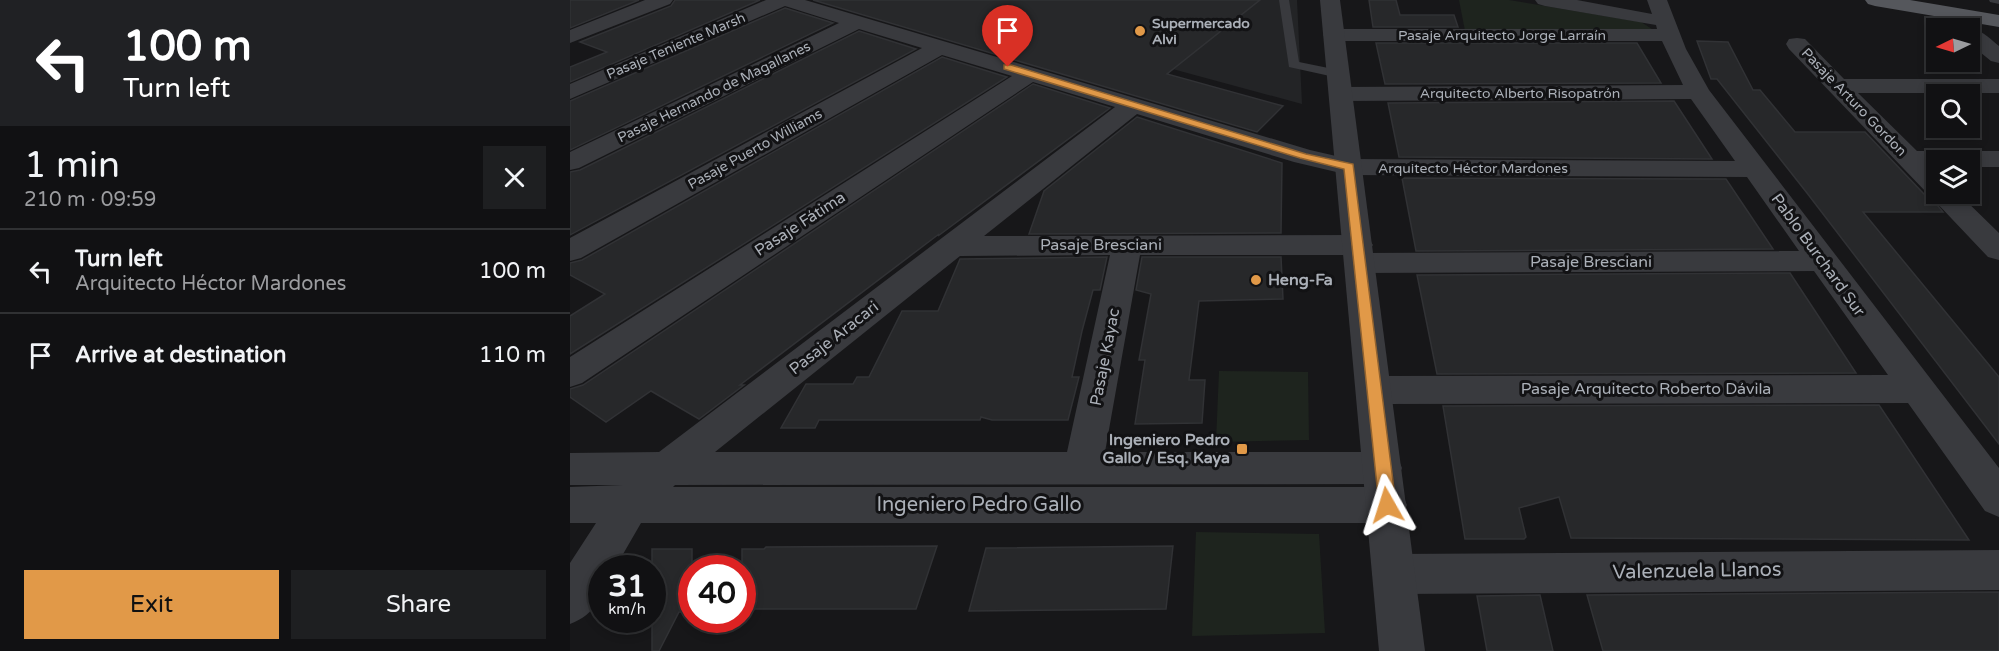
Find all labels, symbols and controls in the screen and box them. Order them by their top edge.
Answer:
pin [982,5,1033,67]
street label: Pasaje Teniente Marsh [604,9,748,83]
icon: arrive [991,14,1024,47]
place label: Supermercado Alvi [1152,15,1250,48]
north arrow [1926,18,1980,72]
map controls [1926,18,1980,204]
text: 100 m [123,21,252,72]
icon: left [24,24,102,102]
marker: Supermercado Alvi [1133,24,1147,38]
street label: Pasaje Arquitecto Jorge Larraín [1398,27,1606,44]
street label: Pasaje Hernando de Magallanes [615,38,814,146]
street label: Pasaje Arturo Gordon [1798,44,1910,160]
text: Turn left [123,72,230,105]
button: search [1926,84,1980,138]
street label: Arquitecto Alberto Risopatrón [1420,85,1620,102]
street label: Pasaje Puerto Williams [685,105,825,193]
text: 1 min [24,144,120,187]
button: close [483,146,546,209]
button: layers [1926,150,1980,204]
street label: Arquitecto Héctor Mardones [1378,160,1568,177]
street label: Pasaje Fátima [751,187,849,261]
text: 210 m · 09:59 [24,188,156,212]
street label: Pablo Burchard Sur [1767,190,1870,321]
street label: Pasaje Bresciani [1040,235,1162,255]
text: Turn left [75,246,163,272]
street label: Pasaje Bresciani [1530,252,1652,272]
icon: left [24,255,57,288]
text: 100 m [479,258,546,284]
place label: Heng-Fa [1268,270,1333,290]
text: Arquitecto Héctor Mardones [75,272,346,296]
marker: Heng-Fa [1249,273,1263,287]
street label: Pasaje Aracari [785,297,883,379]
street label: Pasaje Kayac [1086,307,1124,407]
icon: arrive [24,339,57,372]
text: Arrive at destination [75,342,286,368]
text: 110 m [479,342,546,368]
street label: Pasaje Arquitecto Roberto Dávila [1521,379,1771,399]
place label: Ingeniero Pedro Gallo / Esq. Kaya [1103,430,1230,468]
marker: Ingeniero Pedro Gallo / Esq. Kaya [1235,442,1249,456]
position arrow [1355,473,1419,537]
street label: Ingeniero Pedro Gallo [876,493,1082,517]
speed limit sign: 40 [678,555,756,633]
street label: Valenzuela Llanos [1612,558,1782,584]
text: 31 [608,568,646,605]
button: Exit [24,570,279,639]
button: Share [291,570,546,639]
text: km/h [608,600,646,618]

